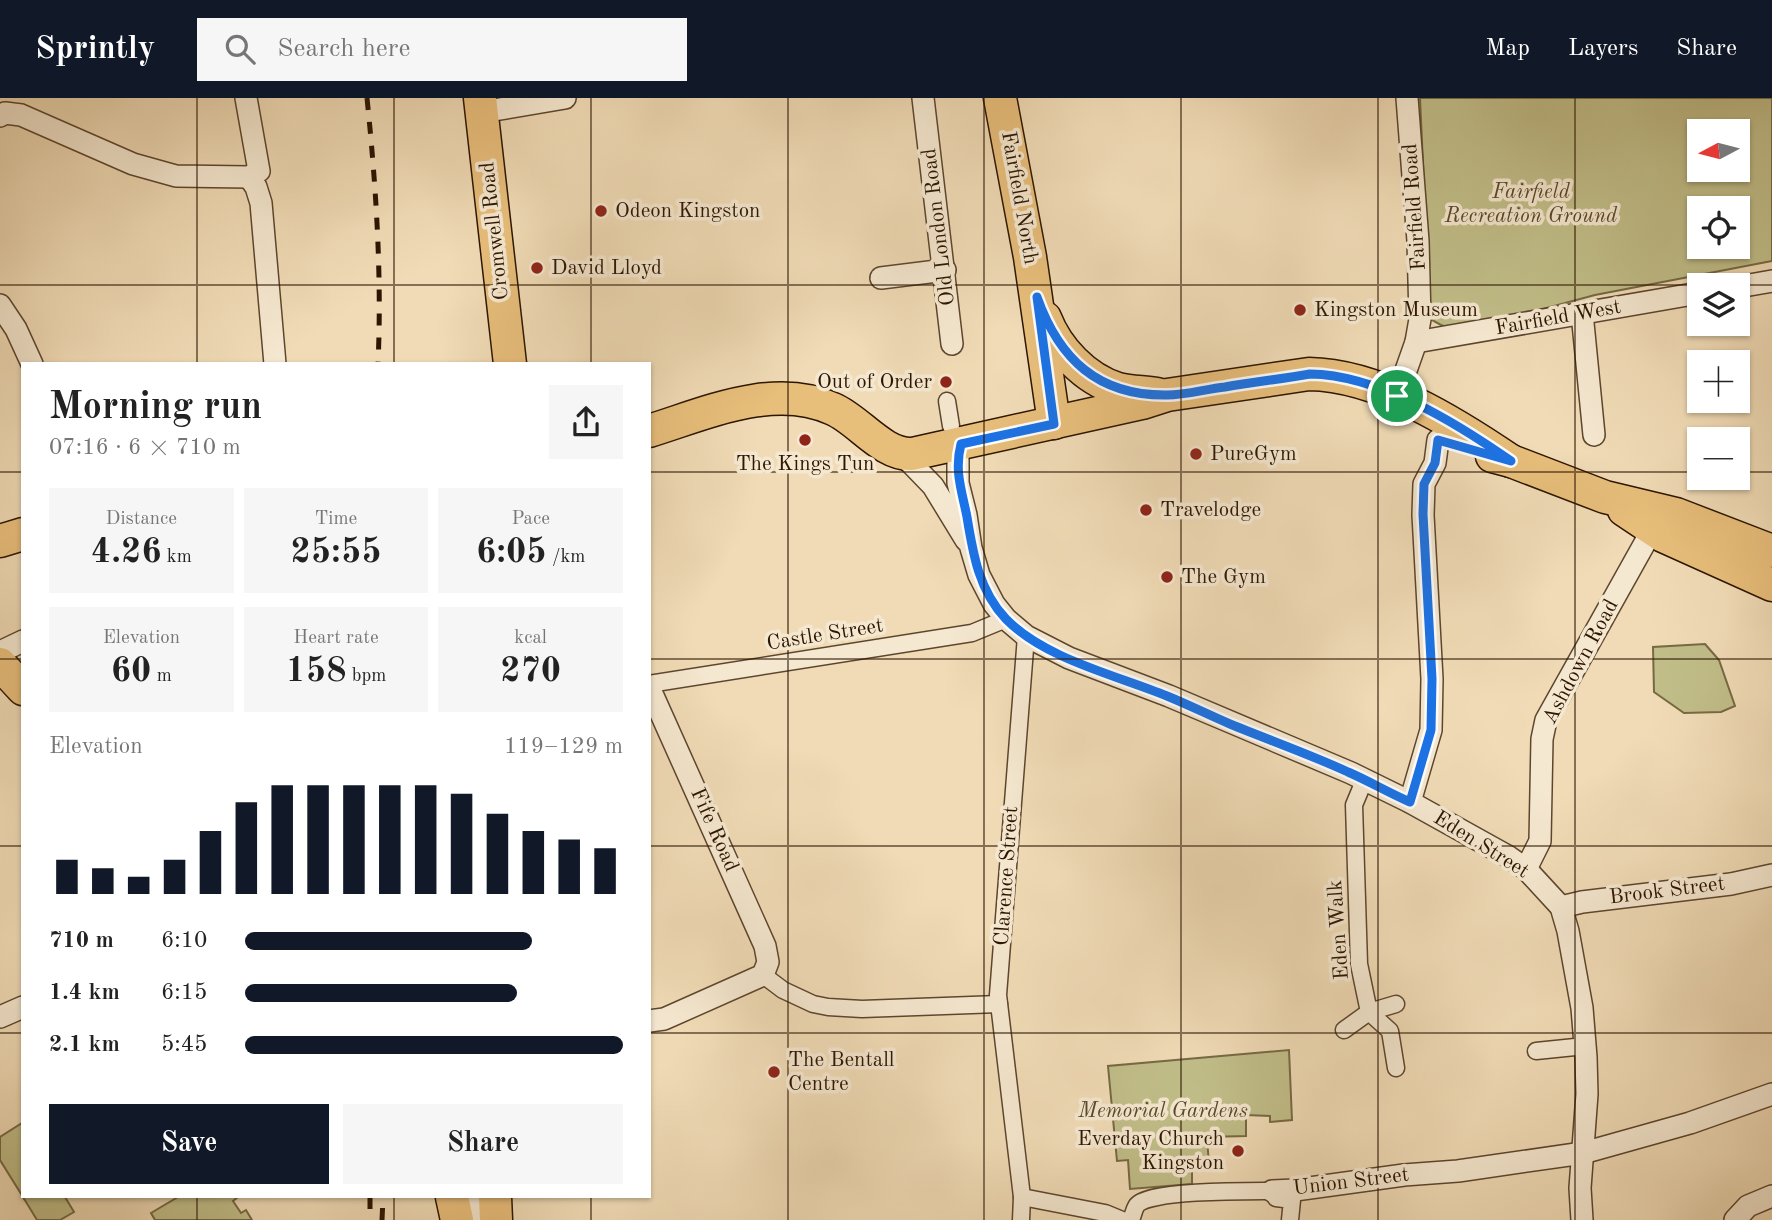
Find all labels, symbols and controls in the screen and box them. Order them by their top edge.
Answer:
search box [197,18,687,81]
icon: search [221,30,259,68]
text: Sprintly [35,33,155,66]
text: Search here [277,36,410,62]
text: Map [1486,37,1530,61]
text: Layers [1568,37,1638,61]
text: Share [1676,37,1737,61]
north arrow [1687,119,1750,182]
map controls [1687,119,1750,490]
street label: Fairfield North [997,130,1041,266]
street label: Fairfield Road [1400,143,1430,271]
street label: Old London Road [919,147,959,307]
street label: Cromwell Road [477,161,513,301]
park label: Fairfield Recreation Ground [1444,182,1618,227]
button: locate [1687,196,1750,259]
place label: Odeon Kingston [615,201,760,222]
marker: Odeon Kingston [593,203,609,219]
place label: David Lloyd [551,258,662,279]
marker: David Lloyd [529,260,545,276]
button: layers [1687,273,1750,336]
street label: Fairfield West [1493,297,1623,339]
place label: Kingston Museum [1314,300,1478,321]
marker: Kingston Museum [1292,302,1308,318]
button: + [1687,350,1750,413]
pin [1367,366,1427,426]
place label: Out of Order [817,372,932,393]
marker: Out of Order [938,374,954,390]
icon: arrive [1378,377,1416,415]
button: share [549,385,623,459]
text: Morning run [49,389,262,427]
button: − [1687,427,1750,490]
marker: The Kings Tun [797,432,813,448]
text: 07:16 · 6 × 710 m [49,436,241,459]
place label: PureGym [1210,444,1297,465]
marker: PureGym [1188,446,1204,462]
place label: The Kings Tun [736,454,874,475]
place label: Travelodge [1160,500,1261,521]
marker: Travelodge [1138,502,1154,518]
text: Distance [106,510,177,529]
text: Time [315,510,357,529]
text: Pace [511,510,550,529]
text: 4.26 [91,535,162,570]
text: 25:55 [290,535,382,570]
text: 6:05 [476,535,547,570]
text: km [162,548,192,567]
text: /km [547,548,585,567]
place label: The Gym [1181,567,1266,588]
marker: The Gym [1159,569,1175,585]
street label: Ashdown Road [1539,596,1623,728]
street label: Castle Street [765,615,885,655]
text: Elevation [103,629,180,648]
text: Heart rate [293,629,379,648]
text: kcal [514,629,547,648]
text: 60 [111,654,151,689]
text: 158 [286,654,346,689]
text: 270 [500,654,561,689]
text: m [151,667,172,686]
text: bpm [346,667,386,686]
text: Elevation [49,735,143,758]
text: 119–129 m [504,735,623,758]
street label: Fife Road [686,785,742,875]
street label: Clarence Street [992,805,1022,947]
street label: Eden Street [1430,807,1532,883]
street label: Brook Street [1608,873,1726,909]
street label: Eden Walk [1325,879,1353,981]
text: 710 m [49,929,114,952]
text: 6:10 [161,929,207,952]
text: 1.4 km [49,981,120,1004]
text: 6:15 [161,981,207,1004]
text: 2.1 km [49,1033,120,1056]
text: 5:45 [161,1033,207,1056]
place label: The Bentall Centre [788,1050,895,1095]
marker: The Bentall Centre [766,1064,782,1080]
park label: Memorial Gardens [1077,1101,1248,1122]
button: Save [49,1104,329,1184]
button: Share [343,1104,623,1184]
place label: Everday Church Kingston [1077,1129,1224,1174]
marker: Everday Church Kingston [1230,1143,1246,1159]
street label: Union Street [1292,1164,1410,1200]

